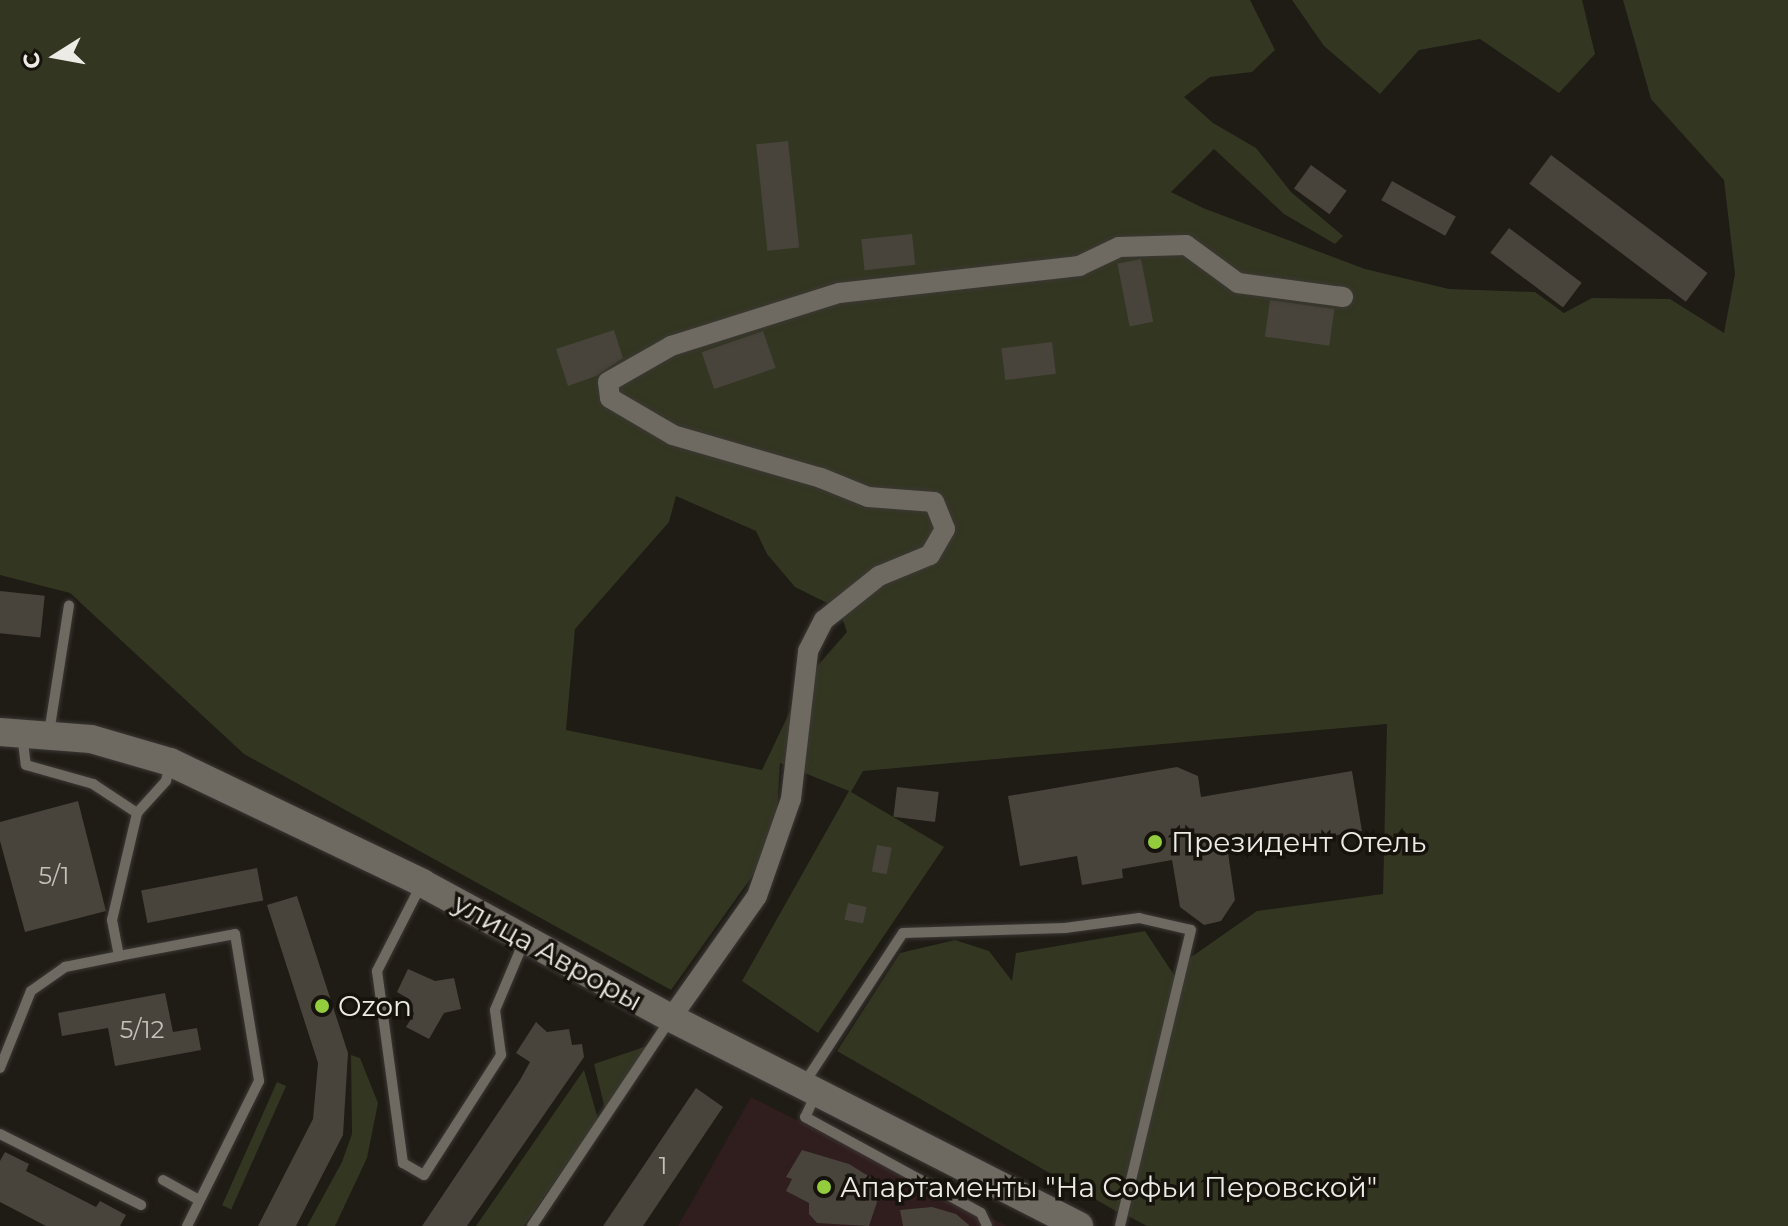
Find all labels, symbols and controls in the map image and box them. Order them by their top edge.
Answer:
north arrow [16,16,96,96]
text: С [17,50,47,71]
place label: Президент Отель [1171,825,1426,859]
marker: Президент Отель [1146,833,1164,851]
house number: 5/1 [38,862,70,890]
street label: улица Авроры [448,886,648,1018]
place label: Ozon [338,989,412,1023]
marker: Ozon [313,997,331,1015]
house number: 5/12 [120,1016,164,1044]
house number: 1 [659,1152,667,1180]
place label: Апартаменты "На Софьи Перовской" [840,1170,1377,1204]
marker: Апартаменты "На Софьи Перовской" [815,1178,833,1196]

